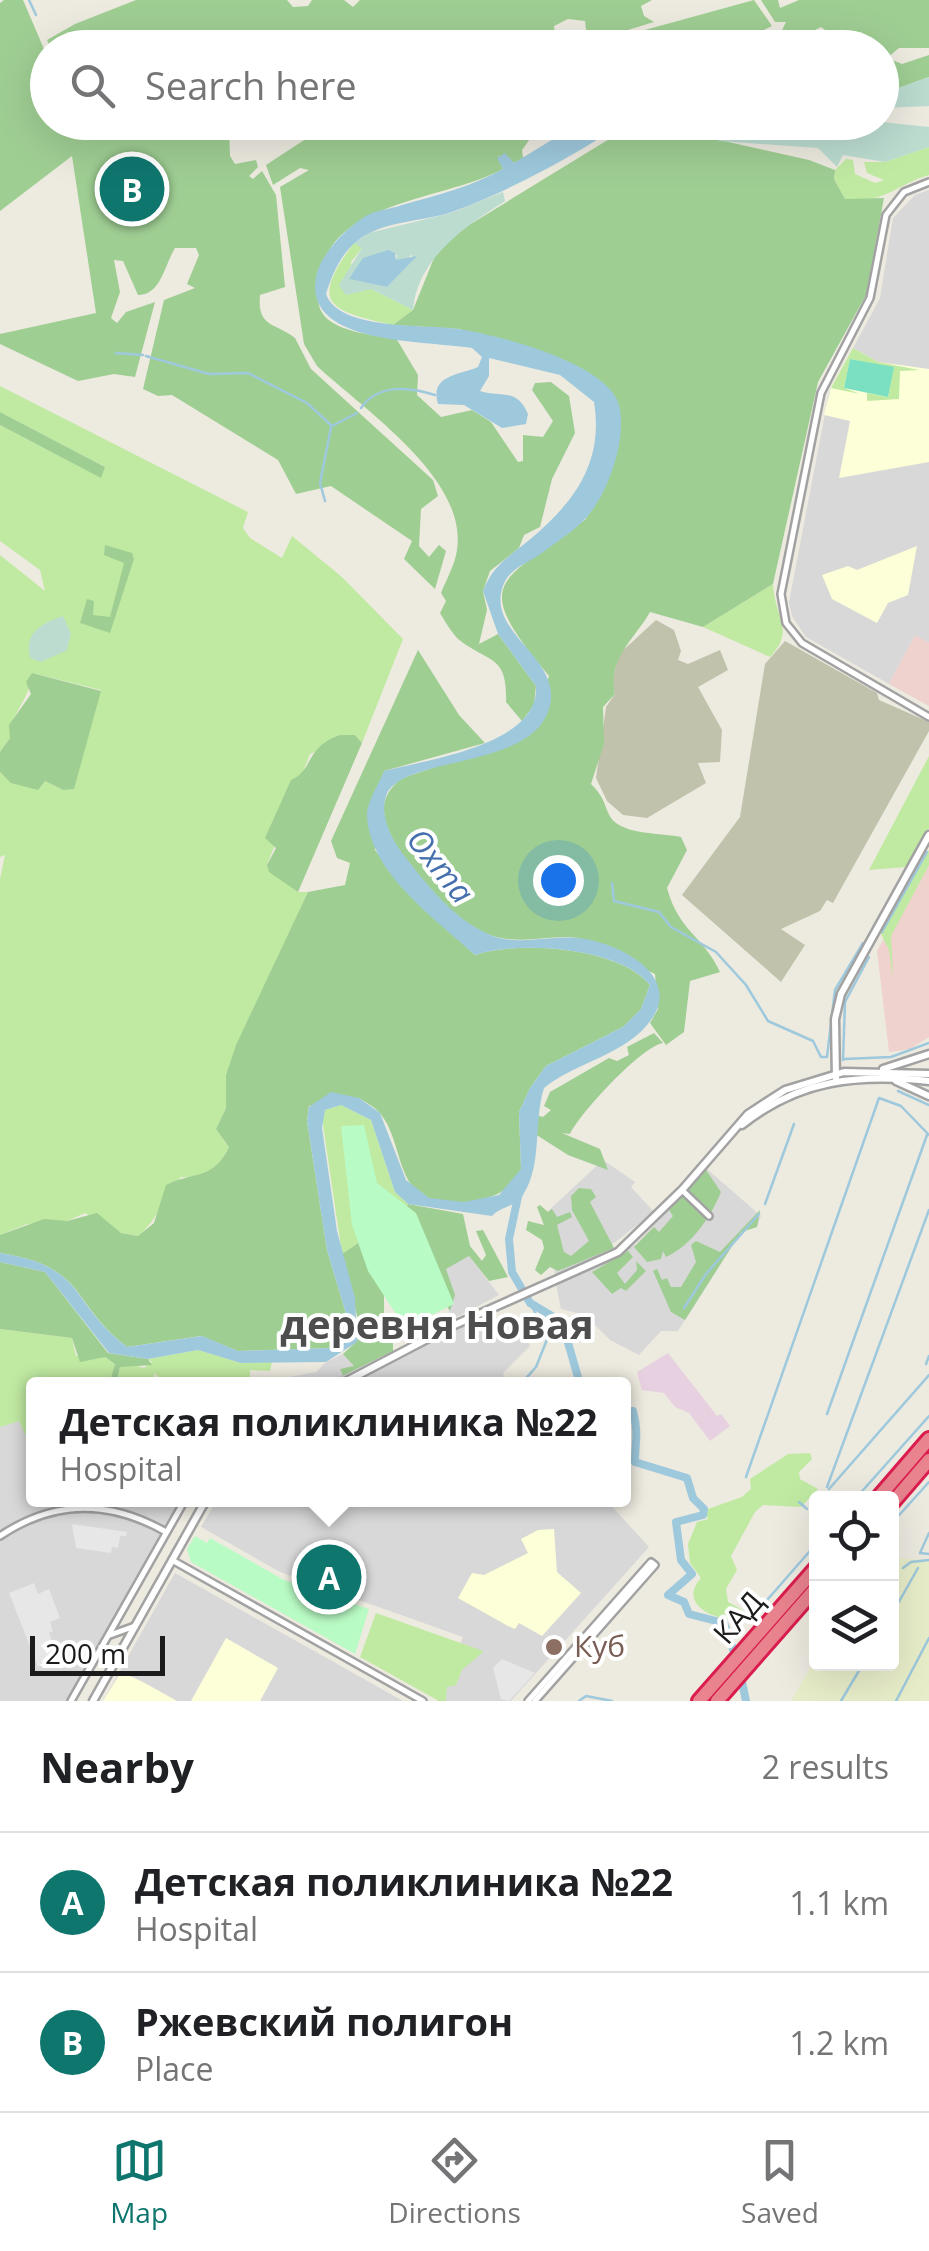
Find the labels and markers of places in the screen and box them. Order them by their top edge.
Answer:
pin: B [100,152,164,226]
pin: A [296,1540,362,1614]
place label: Куб [574,1625,625,1666]
marker: Куб [543,1636,565,1658]

